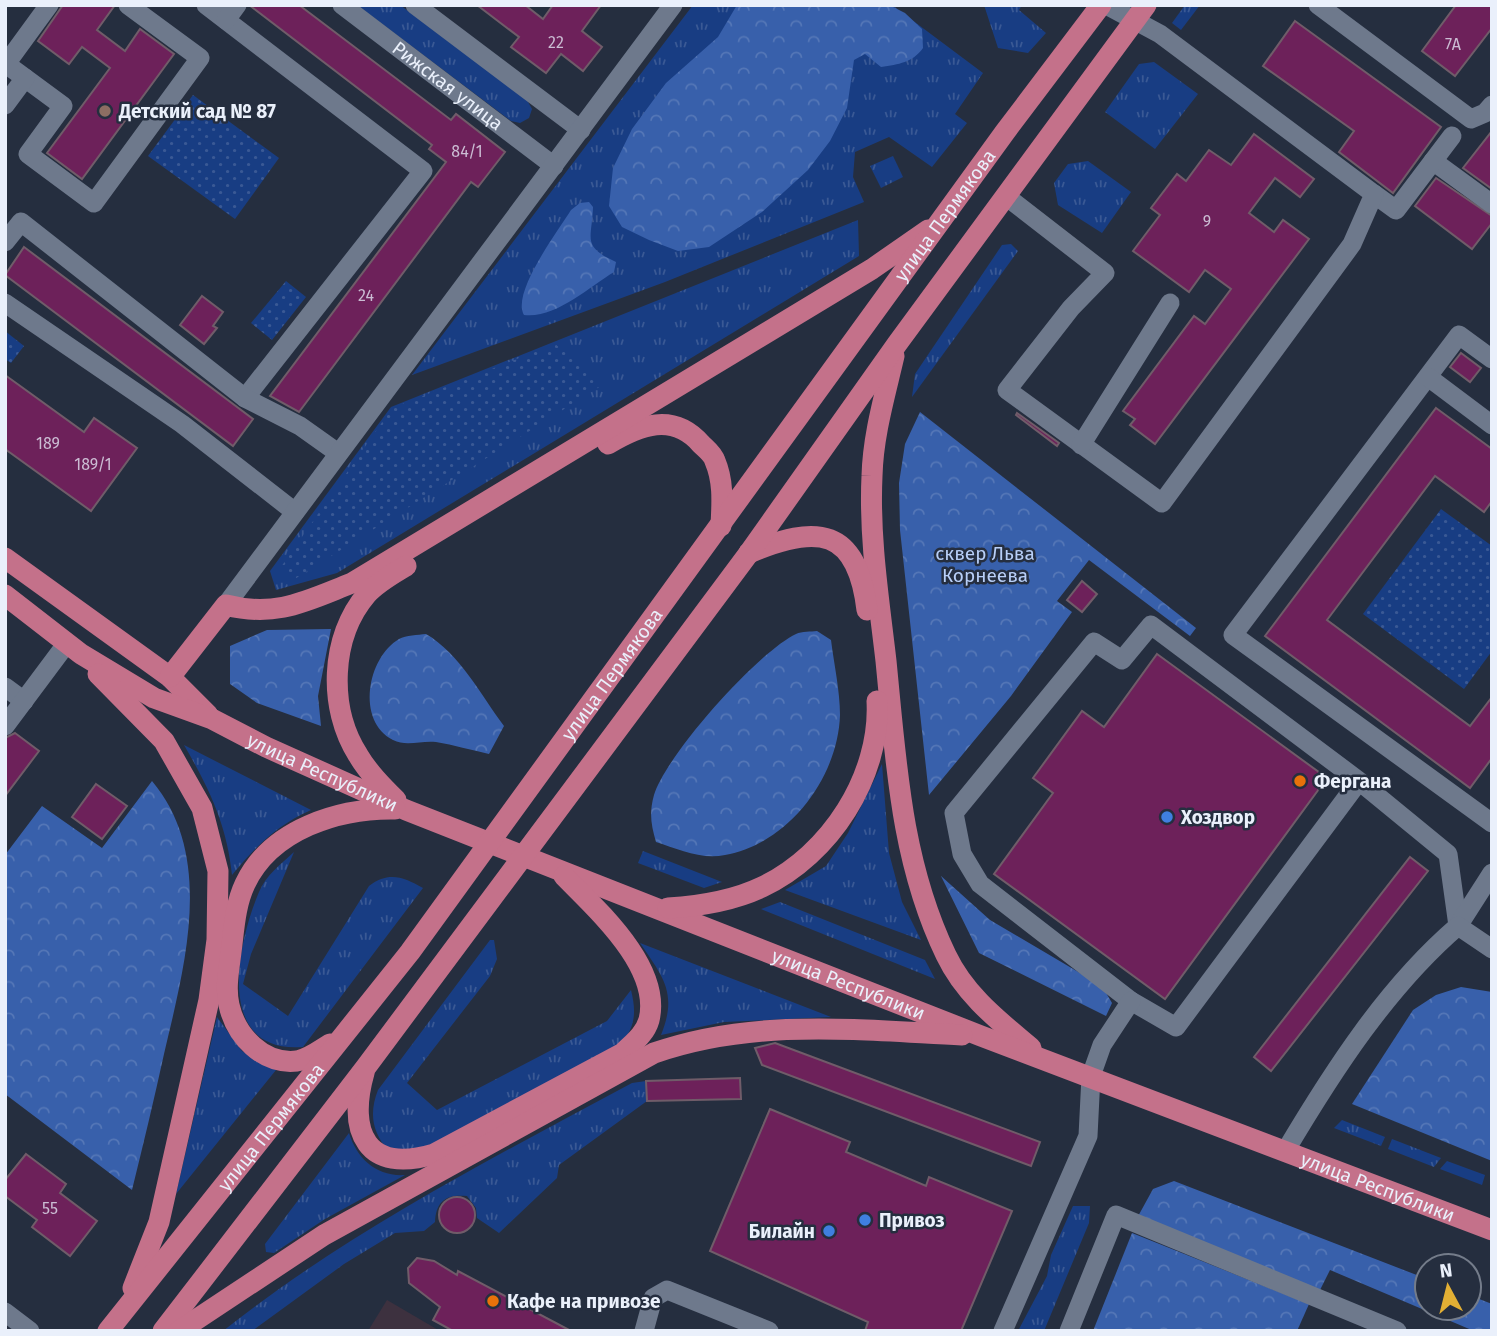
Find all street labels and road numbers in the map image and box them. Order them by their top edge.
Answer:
street label: Рижская улица [388,36,508,135]
street label: улица Пермякова [890,145,1001,286]
street label: улица Пермякова [557,604,668,745]
street label: улица Республики [243,728,401,817]
street label: улица Республики [768,944,928,1025]
street label: улица Пермякова [213,1058,329,1196]
street label: улица Республики [1298,1148,1458,1227]

